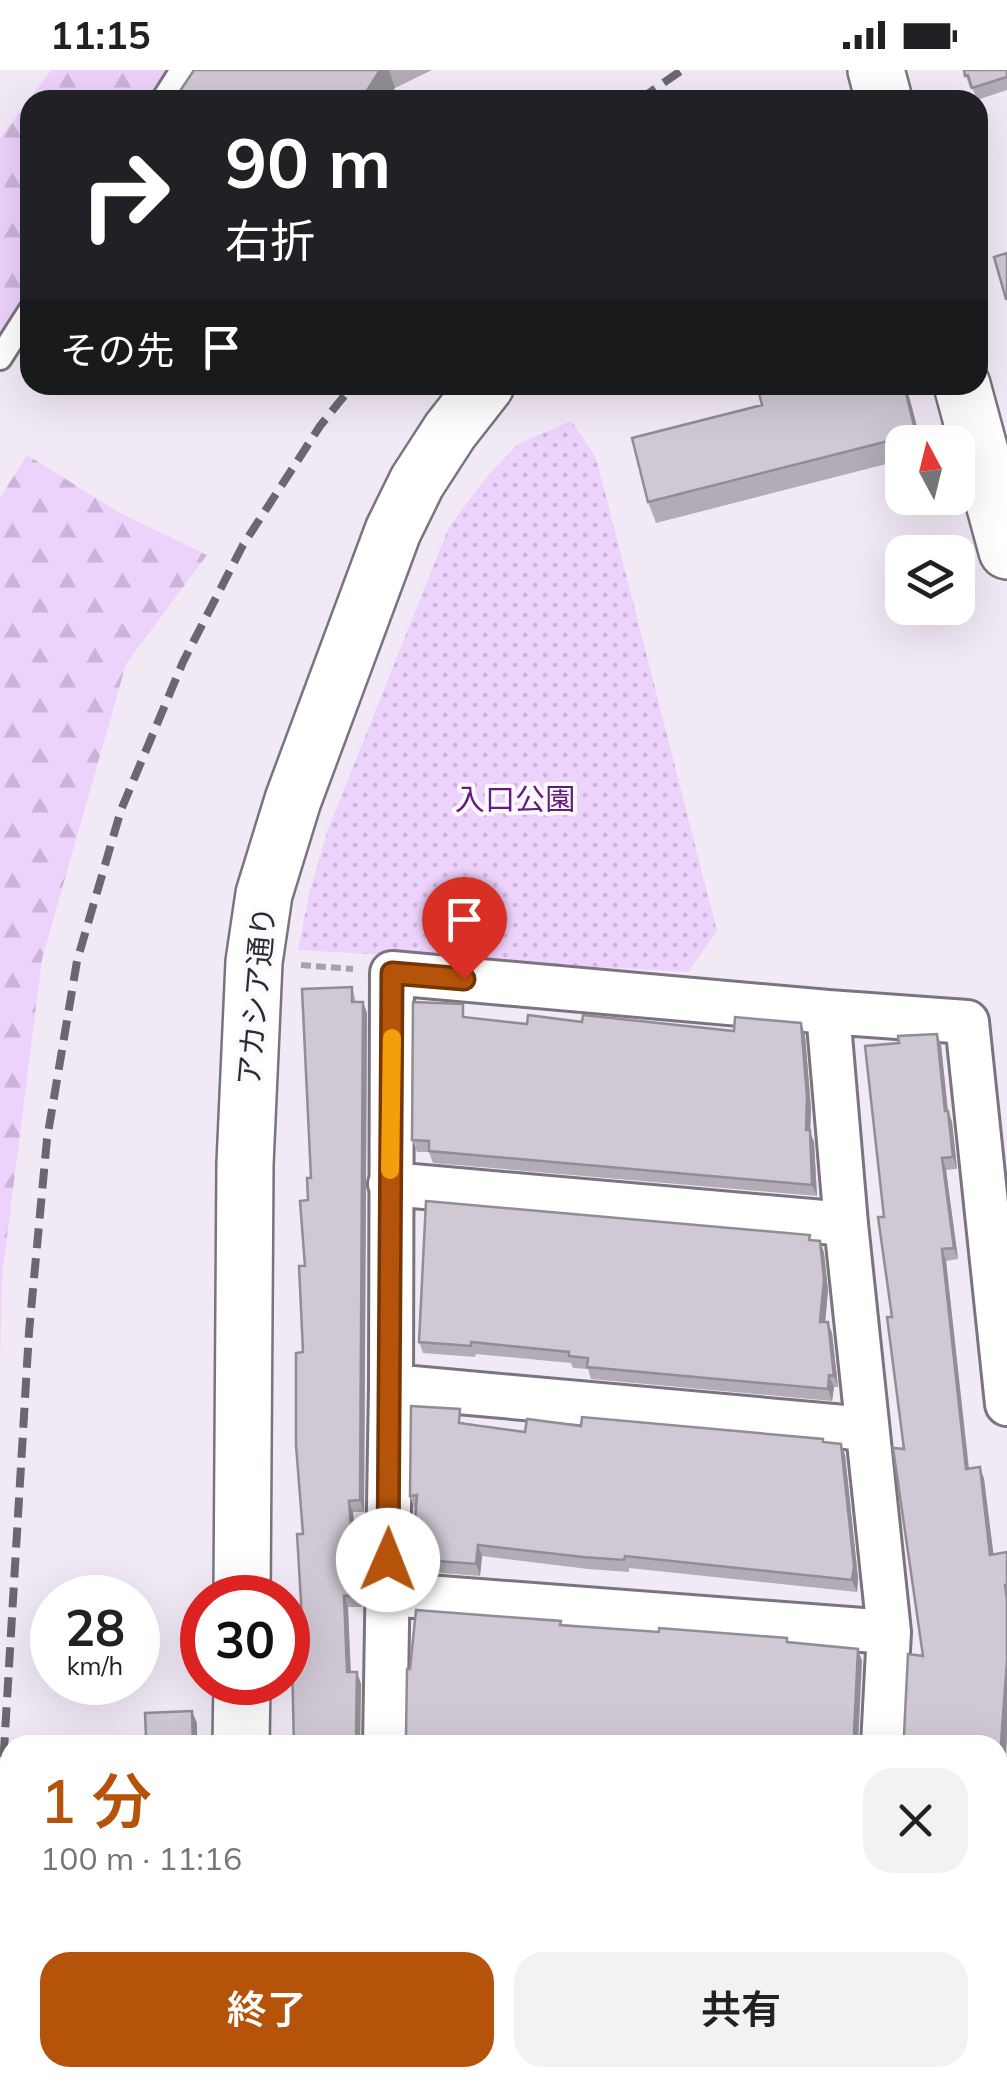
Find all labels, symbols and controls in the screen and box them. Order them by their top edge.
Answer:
text: 11:15 [50,11,151,59]
text: 90 m [225,118,391,206]
icon: right [60,130,190,260]
text: 右折 [225,212,315,268]
icon: arrive [194,320,249,375]
text: その先 [60,326,174,374]
north arrow [885,425,975,515]
map controls [885,425,975,625]
button: layers [885,535,975,625]
park label: 入口公園 [455,780,575,818]
pin [422,877,507,980]
icon: arrive [437,892,492,947]
street label: アカシア通り [229,905,283,1087]
position arrow [336,1508,440,1612]
speed limit sign: 30 [180,1575,310,1705]
text: 28 [65,1596,125,1659]
text: km/h [67,1650,123,1681]
text: 1 分 [40,1763,152,1838]
button: close [863,1768,968,1873]
text: 100 m · 11:16 [40,1838,242,1878]
button: 終了 [40,1952,494,2067]
button: 共有 [514,1952,968,2067]

